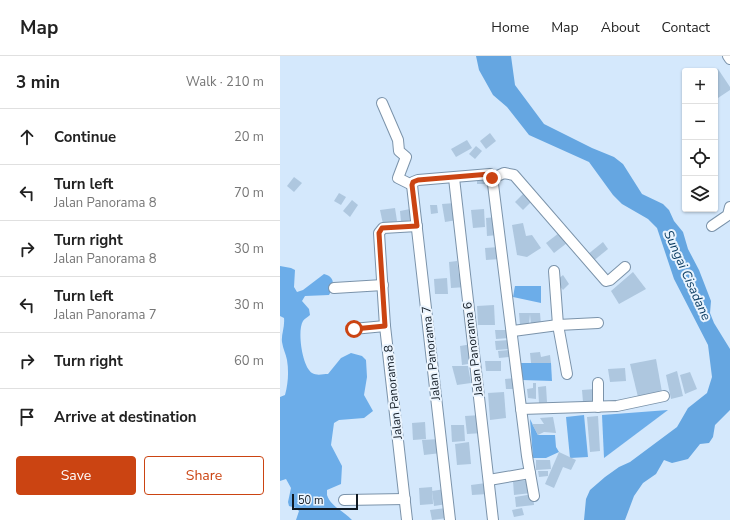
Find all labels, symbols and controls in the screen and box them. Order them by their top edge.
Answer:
text: Map [20,15,58,41]
text: Home [491,18,529,37]
text: Map [551,18,579,37]
text: About [601,18,640,37]
text: Contact [662,18,710,37]
map controls [682,68,718,212]
button: + [682,68,718,104]
text: 3 min [16,71,60,94]
text: Walk · 210 m [186,73,264,91]
button: − [682,104,718,140]
icon: ahead [16,126,38,148]
text: Continue [54,127,116,147]
text: 20 m [234,128,264,146]
button: locate [682,140,718,176]
route end [483,169,501,187]
text: Turn left [54,174,113,194]
button: layers [682,176,718,212]
icon: left [16,182,38,204]
text: 70 m [234,184,264,202]
text: Jalan Panorama 8 [54,194,157,212]
water label: Sungai Cisadane [659,227,715,324]
text: Turn right [54,230,123,250]
icon: right [16,238,38,260]
text: 30 m [234,240,264,258]
text: Jalan Panorama 8 [54,250,157,268]
text: Turn left [54,286,113,306]
icon: left [16,294,38,316]
text: 30 m [234,296,264,314]
street label: Jalan Panorama 6 [459,301,487,398]
street label: Jalan Panorama 7 [418,305,444,402]
text: Jalan Panorama 7 [54,306,157,324]
route start [345,320,363,338]
street label: Jalan Panorama 8 [380,344,406,441]
icon: right [16,350,38,372]
text: Turn right [54,351,123,371]
text: 60 m [234,352,264,370]
icon: arrive [16,406,38,428]
text: Arrive at destination [54,407,197,427]
button: Save [16,456,136,495]
button: Share [144,456,264,495]
scale bar [292,492,358,511]
text: 50 m [298,493,323,508]

